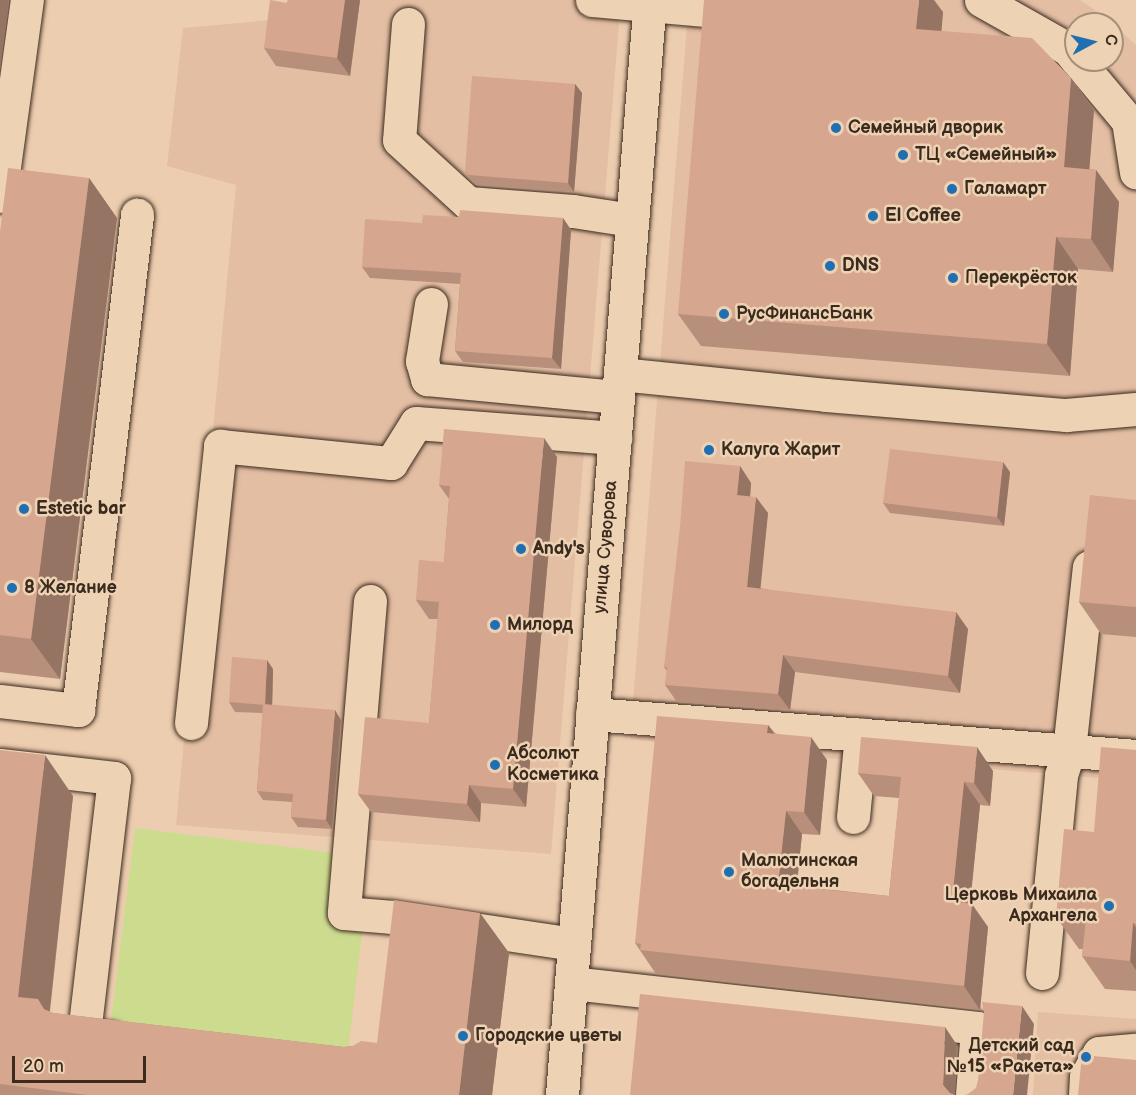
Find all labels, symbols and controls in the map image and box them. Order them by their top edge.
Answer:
north arrow [1064,12,1124,72]
text: С [1100,33,1120,47]
place label: Семейный дворик [848,117,1003,139]
marker: Семейный дворик [829,121,843,135]
place label: ТЦ «Семейный» [915,144,1057,166]
marker: ТЦ «Семейный» [896,148,910,162]
place label: Галамарт [964,178,1046,200]
marker: Галамарт [945,182,959,196]
place label: El Coffee [885,205,961,227]
marker: El Coffee [866,209,880,223]
place label: DNS [842,255,879,277]
marker: DNS [823,259,837,273]
place label: Перекрёсток [965,267,1077,289]
marker: Перекрёсток [946,271,960,285]
place label: РусФинансБанк [736,303,873,325]
marker: РусФинансБанк [717,307,731,321]
place label: Калуга Жарит [721,439,840,461]
marker: Калуга Жарит [702,443,716,457]
street label: улица Суворова [589,480,623,614]
place label: Estetic bar [36,498,126,520]
marker: Estetic bar [17,502,31,516]
place label: Andy's [533,538,585,560]
marker: Andy's [514,542,528,556]
place label: 8 Желание [24,577,117,599]
marker: 8 Желание [5,581,19,595]
place label: Милорд [507,614,573,636]
marker: Милорд [488,618,502,632]
place label: Абсолют Косметика [507,744,599,786]
marker: Абсолют Косметика [488,758,502,772]
place label: Малютинская богадельня [741,851,858,894]
marker: Малютинская богадельня [722,865,736,879]
place label: Церковь Михаила Архангела [945,885,1097,928]
marker: Церковь Михаила Архангела [1102,899,1116,913]
place label: Городские цветы [475,1025,622,1047]
marker: Городские цветы [456,1029,470,1043]
place label: Детский сад №15 «Ракета» [947,1036,1074,1078]
scale bar [15,1044,148,1082]
marker: Детский сад №15 «Ракета» [1079,1050,1093,1064]
text: 20 m [23,1056,64,1077]

